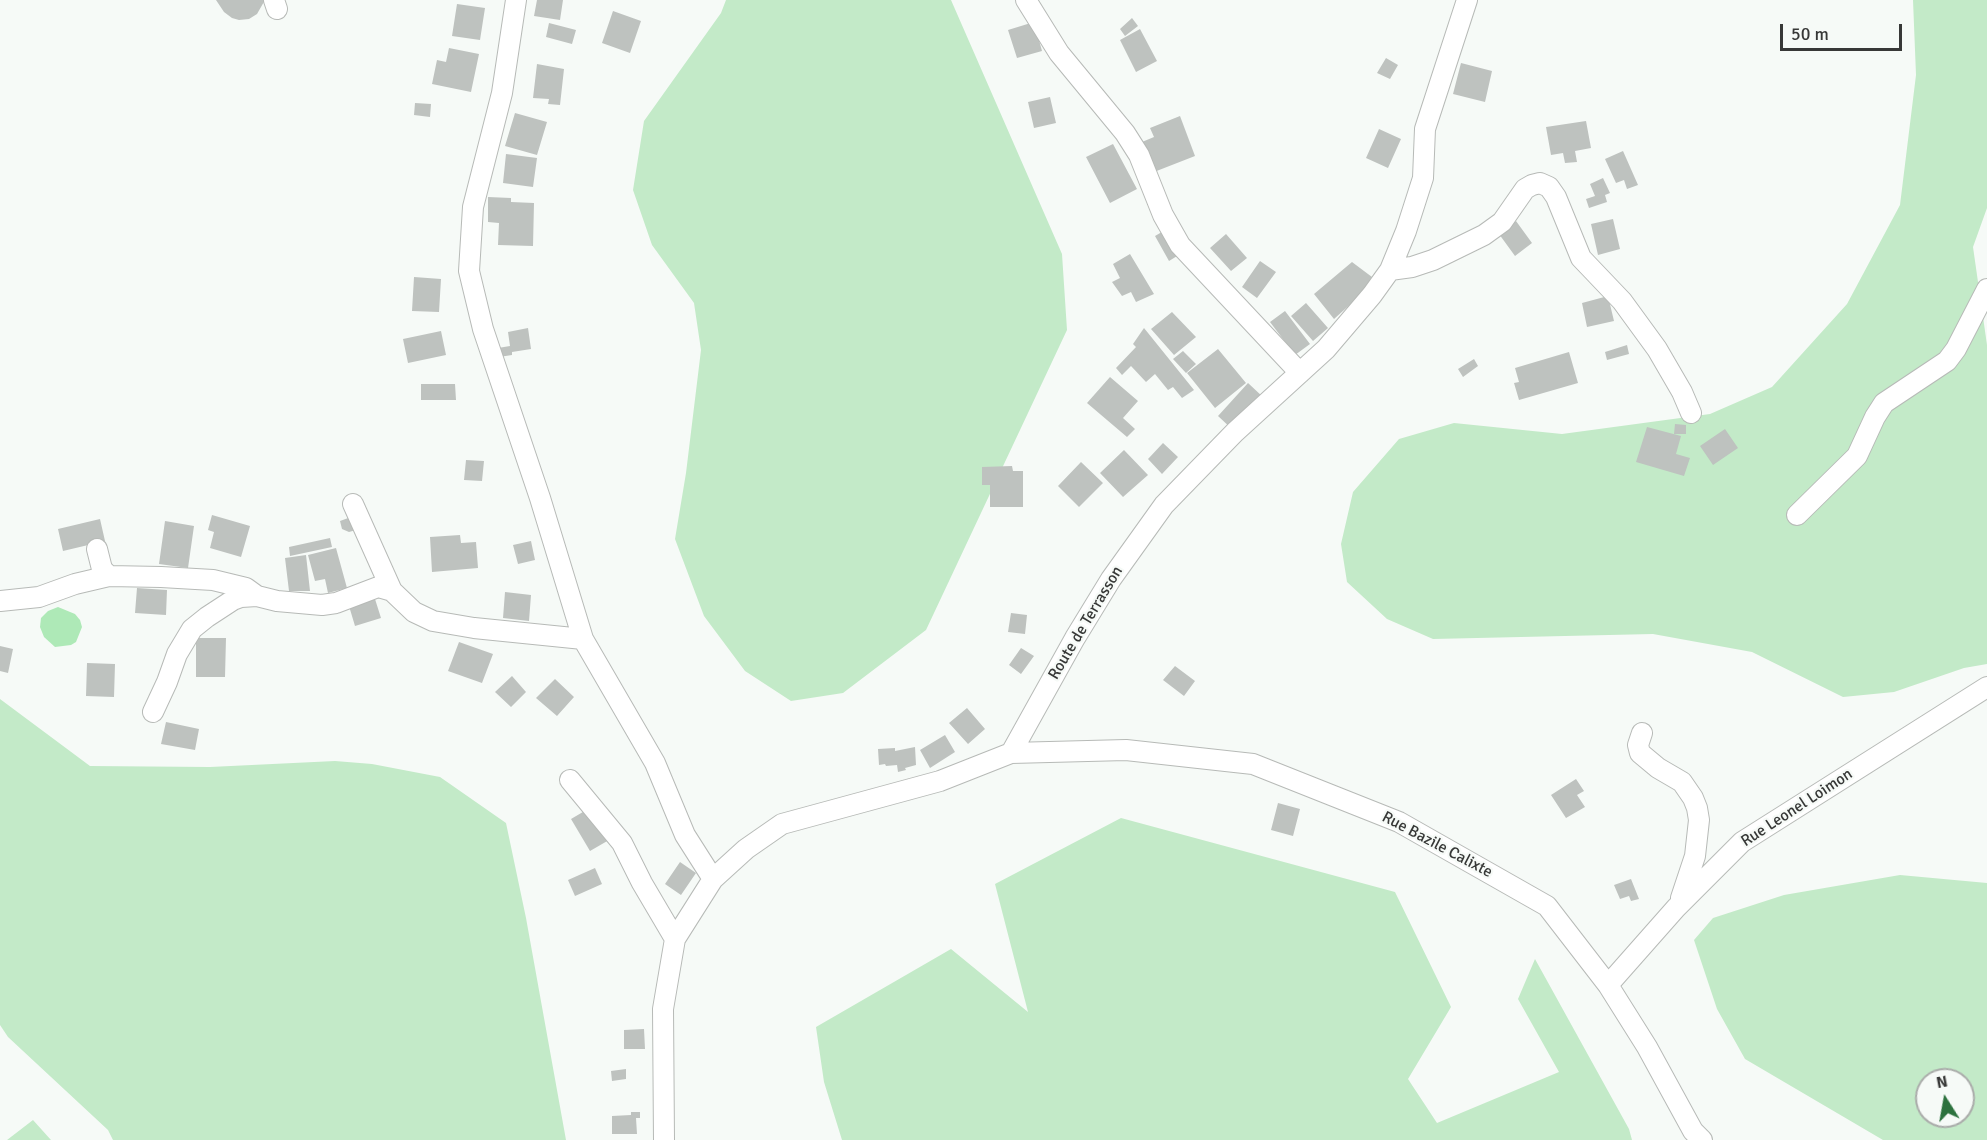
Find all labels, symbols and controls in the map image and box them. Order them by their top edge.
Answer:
scale bar [1783,12,1904,50]
text: 50 m [1791,23,1829,45]
street label: Route de Terrasson [1045,563,1127,683]
street label: Rue Leonel Loimon [1738,765,1856,851]
street label: Rue Bazile Calixte [1379,808,1495,882]
north arrow [1915,1068,1975,1128]
text: N [1935,1071,1949,1093]

